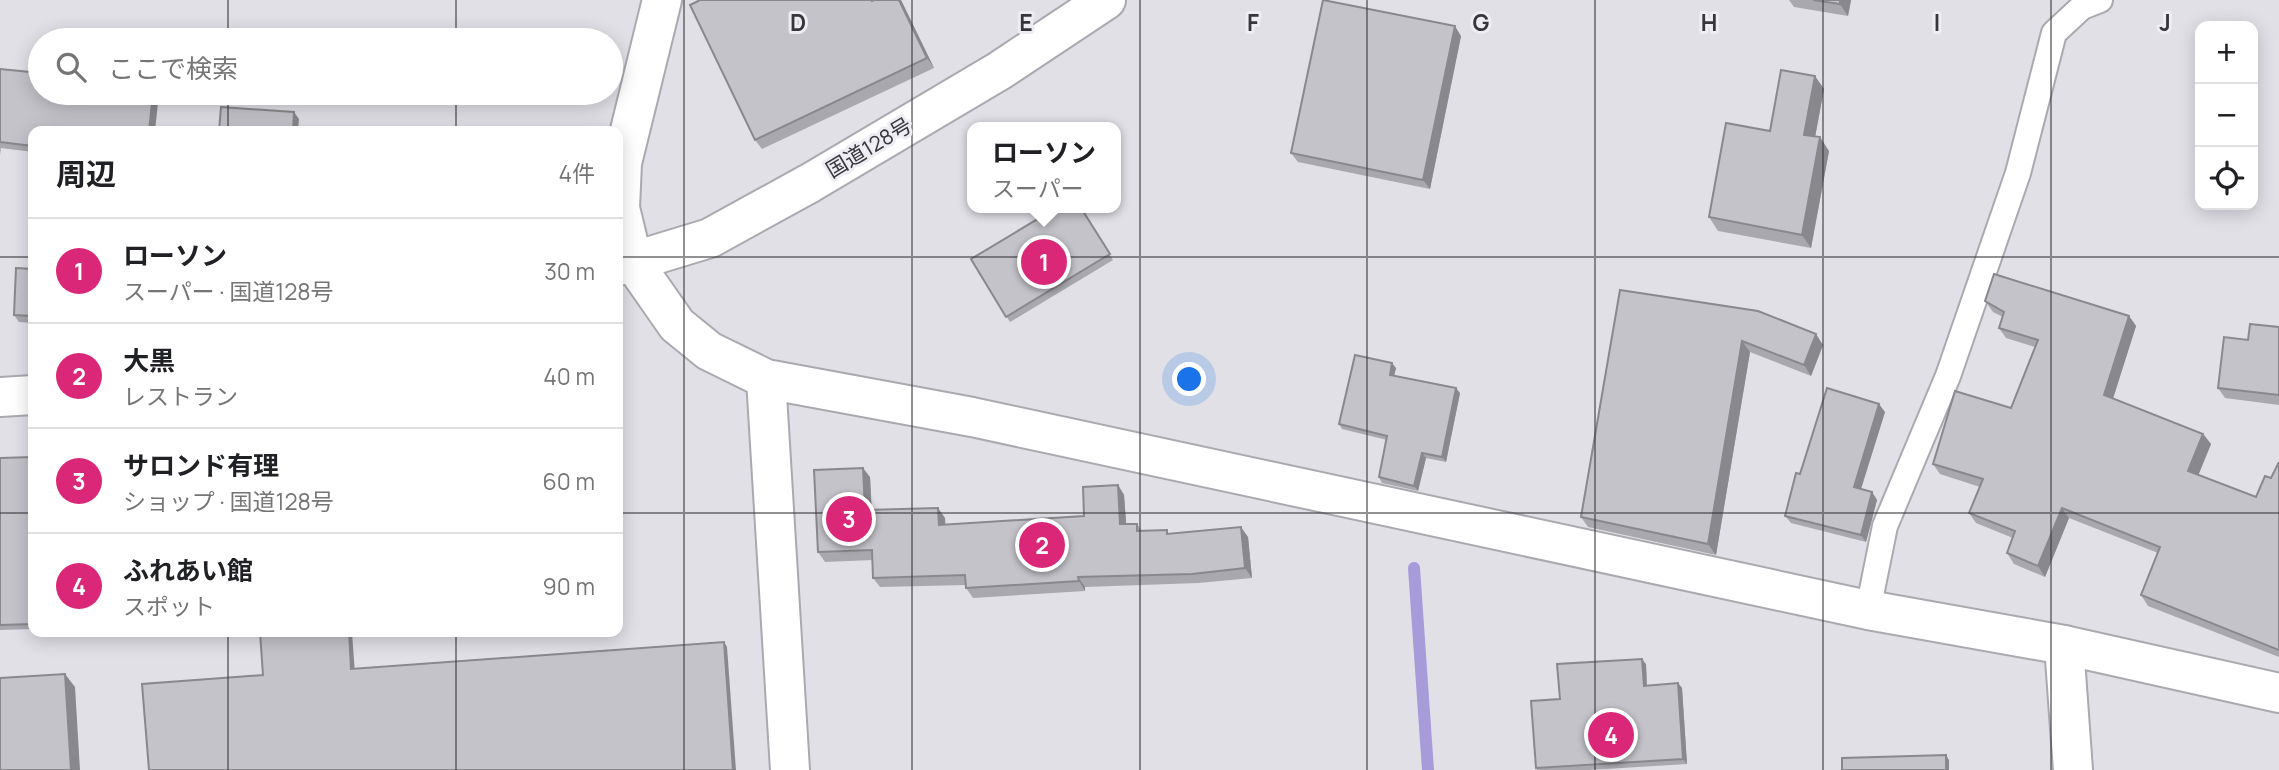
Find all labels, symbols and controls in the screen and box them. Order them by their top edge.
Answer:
text: D [790,6,806,38]
text: E [1019,6,1033,38]
text: F [1247,6,1259,38]
text: G [1473,6,1490,38]
text: H [1701,6,1717,38]
text: I [1934,6,1940,38]
text: J [2159,6,2171,38]
map controls [2195,21,2258,210]
button: + [2195,21,2258,84]
search box [28,28,623,105]
icon: search [52,48,90,86]
text: ここで検索 [108,50,238,86]
button: − [2195,84,2258,147]
street label: 国道128号 [820,111,917,184]
popup [967,122,1121,213]
text: ローソン [992,134,1096,170]
button: locate [2195,147,2258,210]
text: 周辺 [56,153,116,194]
text: 4件 [558,157,595,189]
text: スーパー [992,172,1084,204]
pin: 1 [1021,236,1067,288]
text: ローソン [123,237,227,273]
text: 1 [74,255,84,287]
text: 30 m [544,255,595,287]
text: スーパー · 国道128号 [123,275,334,307]
text: 大黒 [123,342,175,378]
text: 2 [72,360,86,392]
text: 40 m [543,360,595,392]
your location [1172,362,1206,396]
text: レストラン [123,380,238,412]
text: サロンド有理 [123,447,279,483]
text: 3 [72,465,86,497]
text: 60 m [543,465,595,497]
text: ショップ · 国道128号 [123,485,334,517]
pin: 3 [826,493,872,545]
pin: 2 [1019,519,1065,571]
text: ふれあい館 [123,552,253,588]
text: 4 [72,570,86,602]
text: 90 m [543,570,595,602]
text: スポット [123,590,215,622]
pin: 4 [1588,709,1634,761]

